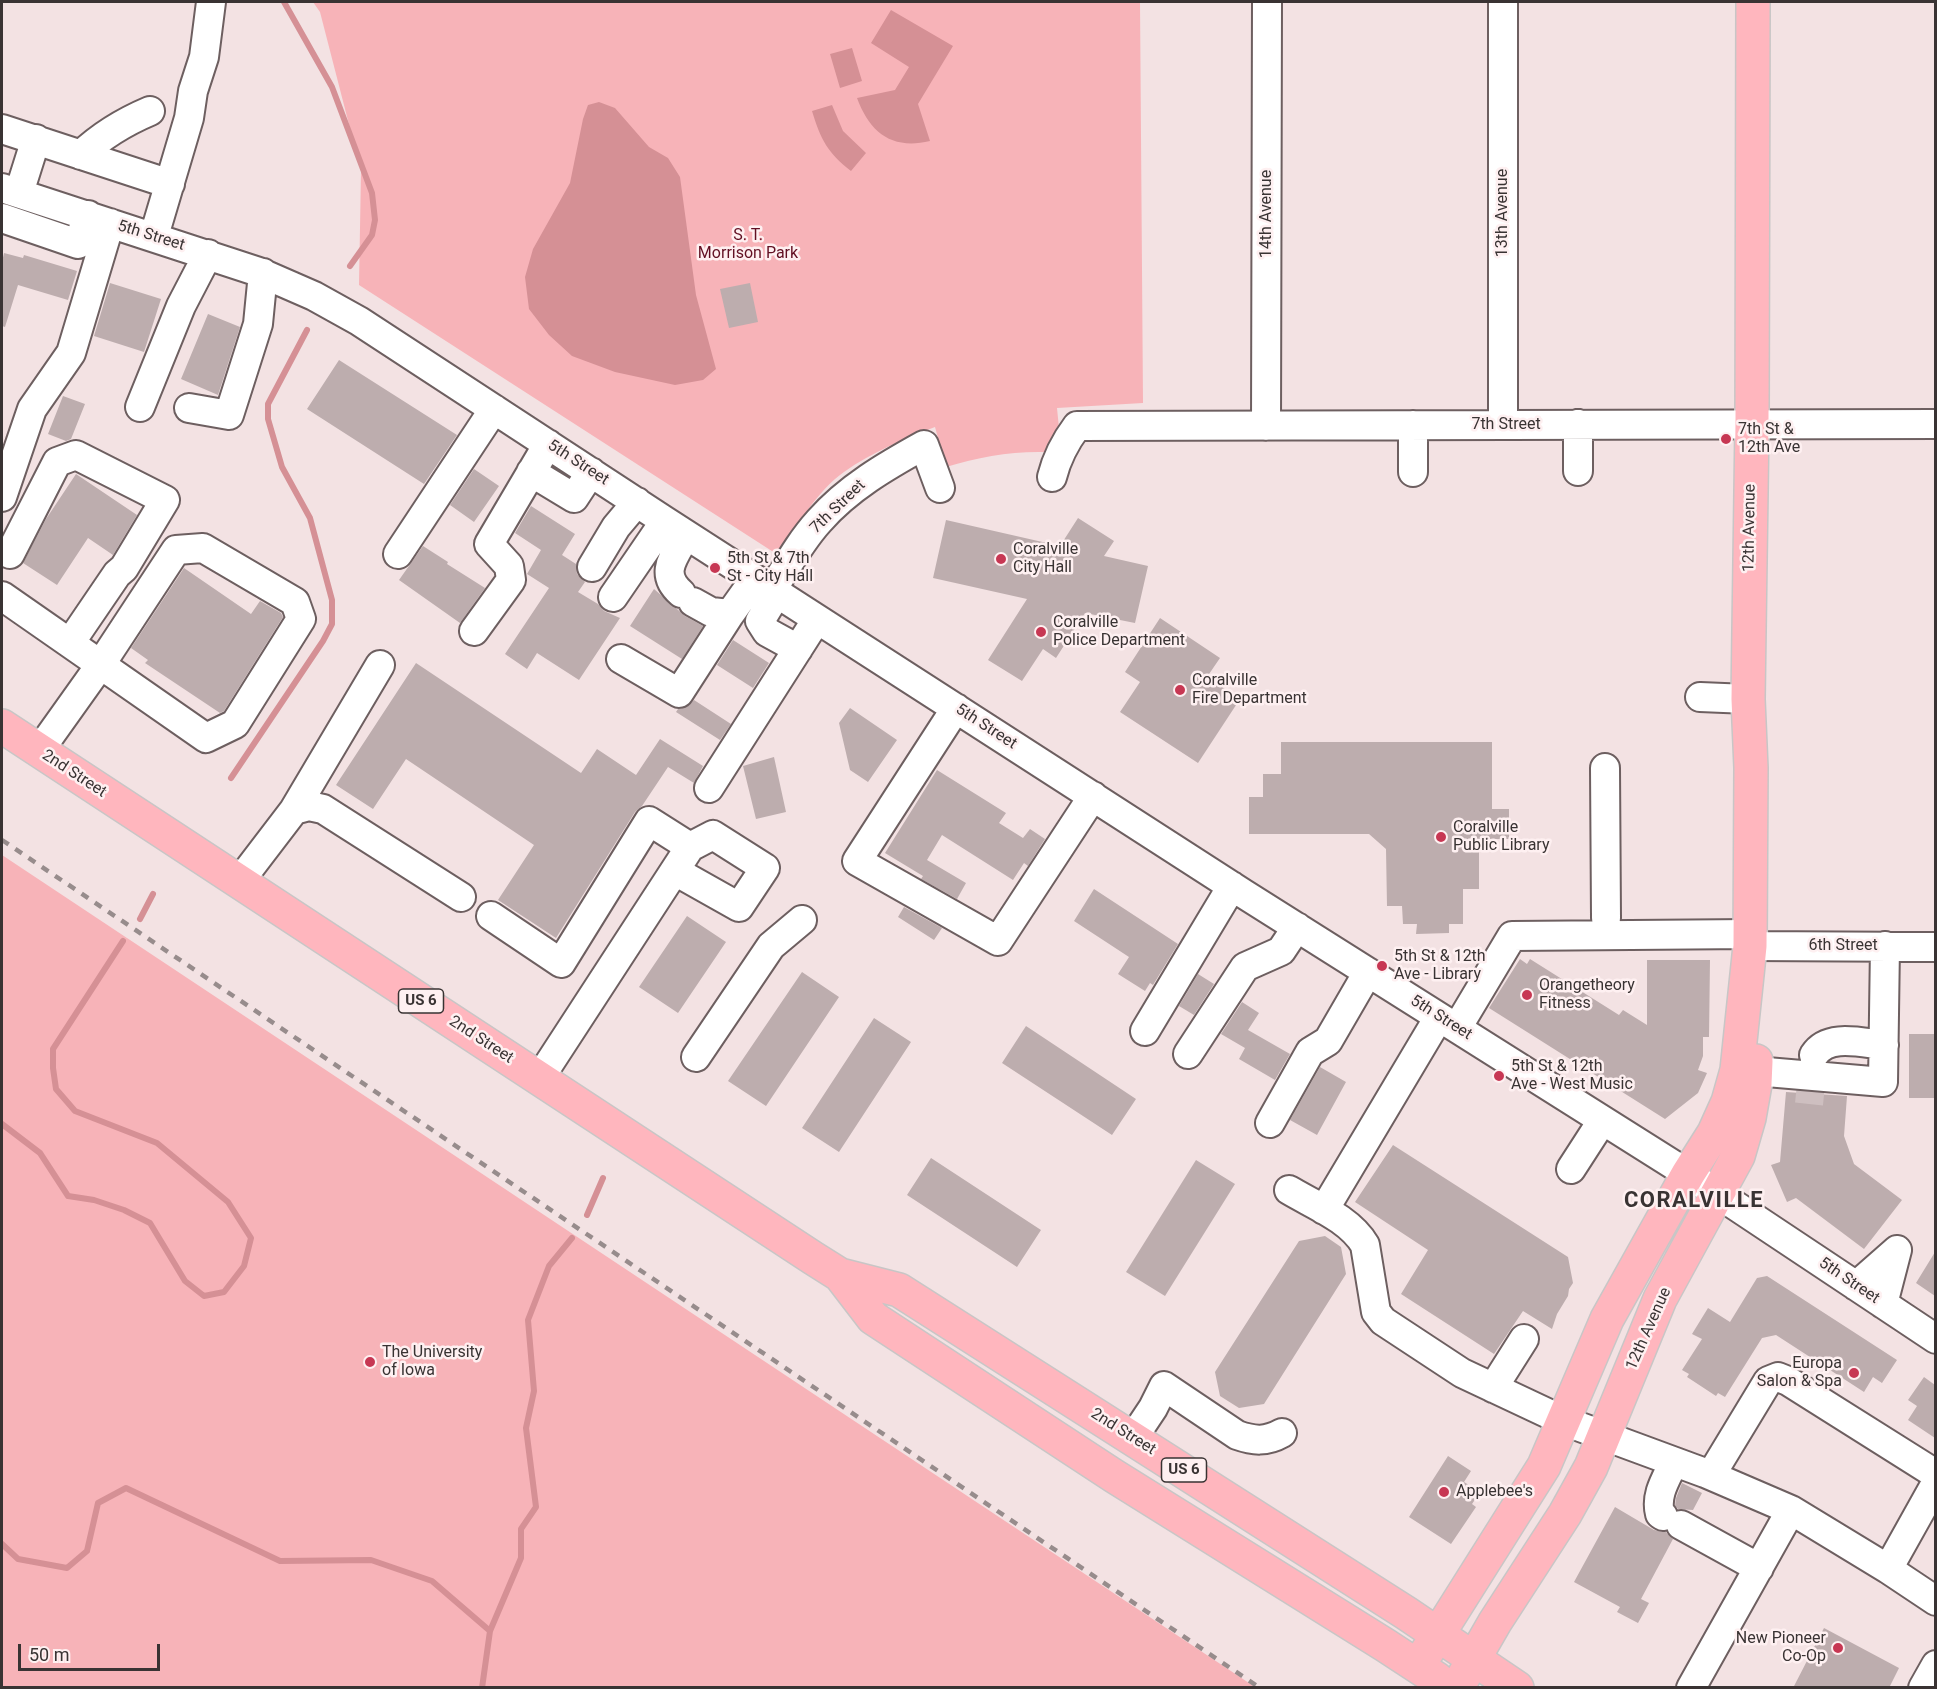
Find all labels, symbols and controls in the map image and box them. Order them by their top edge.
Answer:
street label: 13th Avenue [1493,169,1513,257]
street label: 14th Avenue [1257,170,1277,258]
street label: 5th Street [115,217,187,255]
park label: S. T. Morrison Park [698,226,798,264]
street label: 7th Street [1471,415,1541,435]
place label: 7th St & 12th Ave [1738,420,1800,458]
marker: 7th St & 12th Ave [1719,432,1733,446]
street label: 5th Street [544,436,612,490]
street label: 7th Street [806,476,870,538]
street label: 12th Avenue [1740,484,1760,572]
place label: Coralville City Hall [1013,540,1078,578]
place label: 5th St & 7th St - City Hall [727,549,813,587]
marker: Coralville City Hall [994,552,1008,566]
marker: 5th St & 7th St - City Hall [708,561,722,575]
place label: Coralville Police Department [1053,613,1185,651]
marker: Coralville Police Department [1034,625,1048,639]
place label: Coralville Fire Department [1192,671,1307,709]
marker: Coralville Fire Department [1173,683,1187,697]
street label: 5th Street [952,700,1020,754]
street label: 2nd Street [38,746,110,802]
place label: Coralville Public Library [1453,818,1549,856]
marker: Coralville Public Library [1434,830,1448,844]
street label: 6th Street [1808,936,1878,956]
place label: 5th St & 12th Ave - Library [1394,947,1486,985]
marker: 5th St & 12th Ave - Library [1375,959,1389,973]
place label: Orangetheory Fitness [1539,976,1635,1014]
marker: Orangetheory Fitness [1520,988,1534,1002]
road number: US 6 [398,989,444,1013]
street label: 5th Street [1407,992,1475,1044]
street label: 2nd Street [445,1012,517,1068]
place label: 5th St & 12th Ave - West Music [1511,1057,1633,1095]
marker: 5th St & 12th Ave - West Music [1492,1069,1506,1083]
district label: CORALVILLE [1624,1188,1764,1214]
street label: 5th Street [1815,1254,1883,1308]
street label: 12th Avenue [1622,1285,1676,1373]
place label: The University of Iowa [382,1343,482,1381]
place label: Europa Salon & Spa [1757,1354,1842,1392]
marker: The University of Iowa [363,1355,377,1369]
marker: Europa Salon & Spa [1847,1366,1861,1380]
street label: 2nd Street [1087,1405,1159,1459]
road number: US 6 [1162,1458,1206,1482]
place label: Applebee's [1456,1482,1533,1502]
marker: Applebee's [1437,1485,1451,1499]
place label: New Pioneer Co-Op [1736,1629,1826,1667]
scale bar [21,1632,164,1670]
marker: New Pioneer Co-Op [1831,1641,1845,1655]
text: 50 m [29,1644,69,1665]

